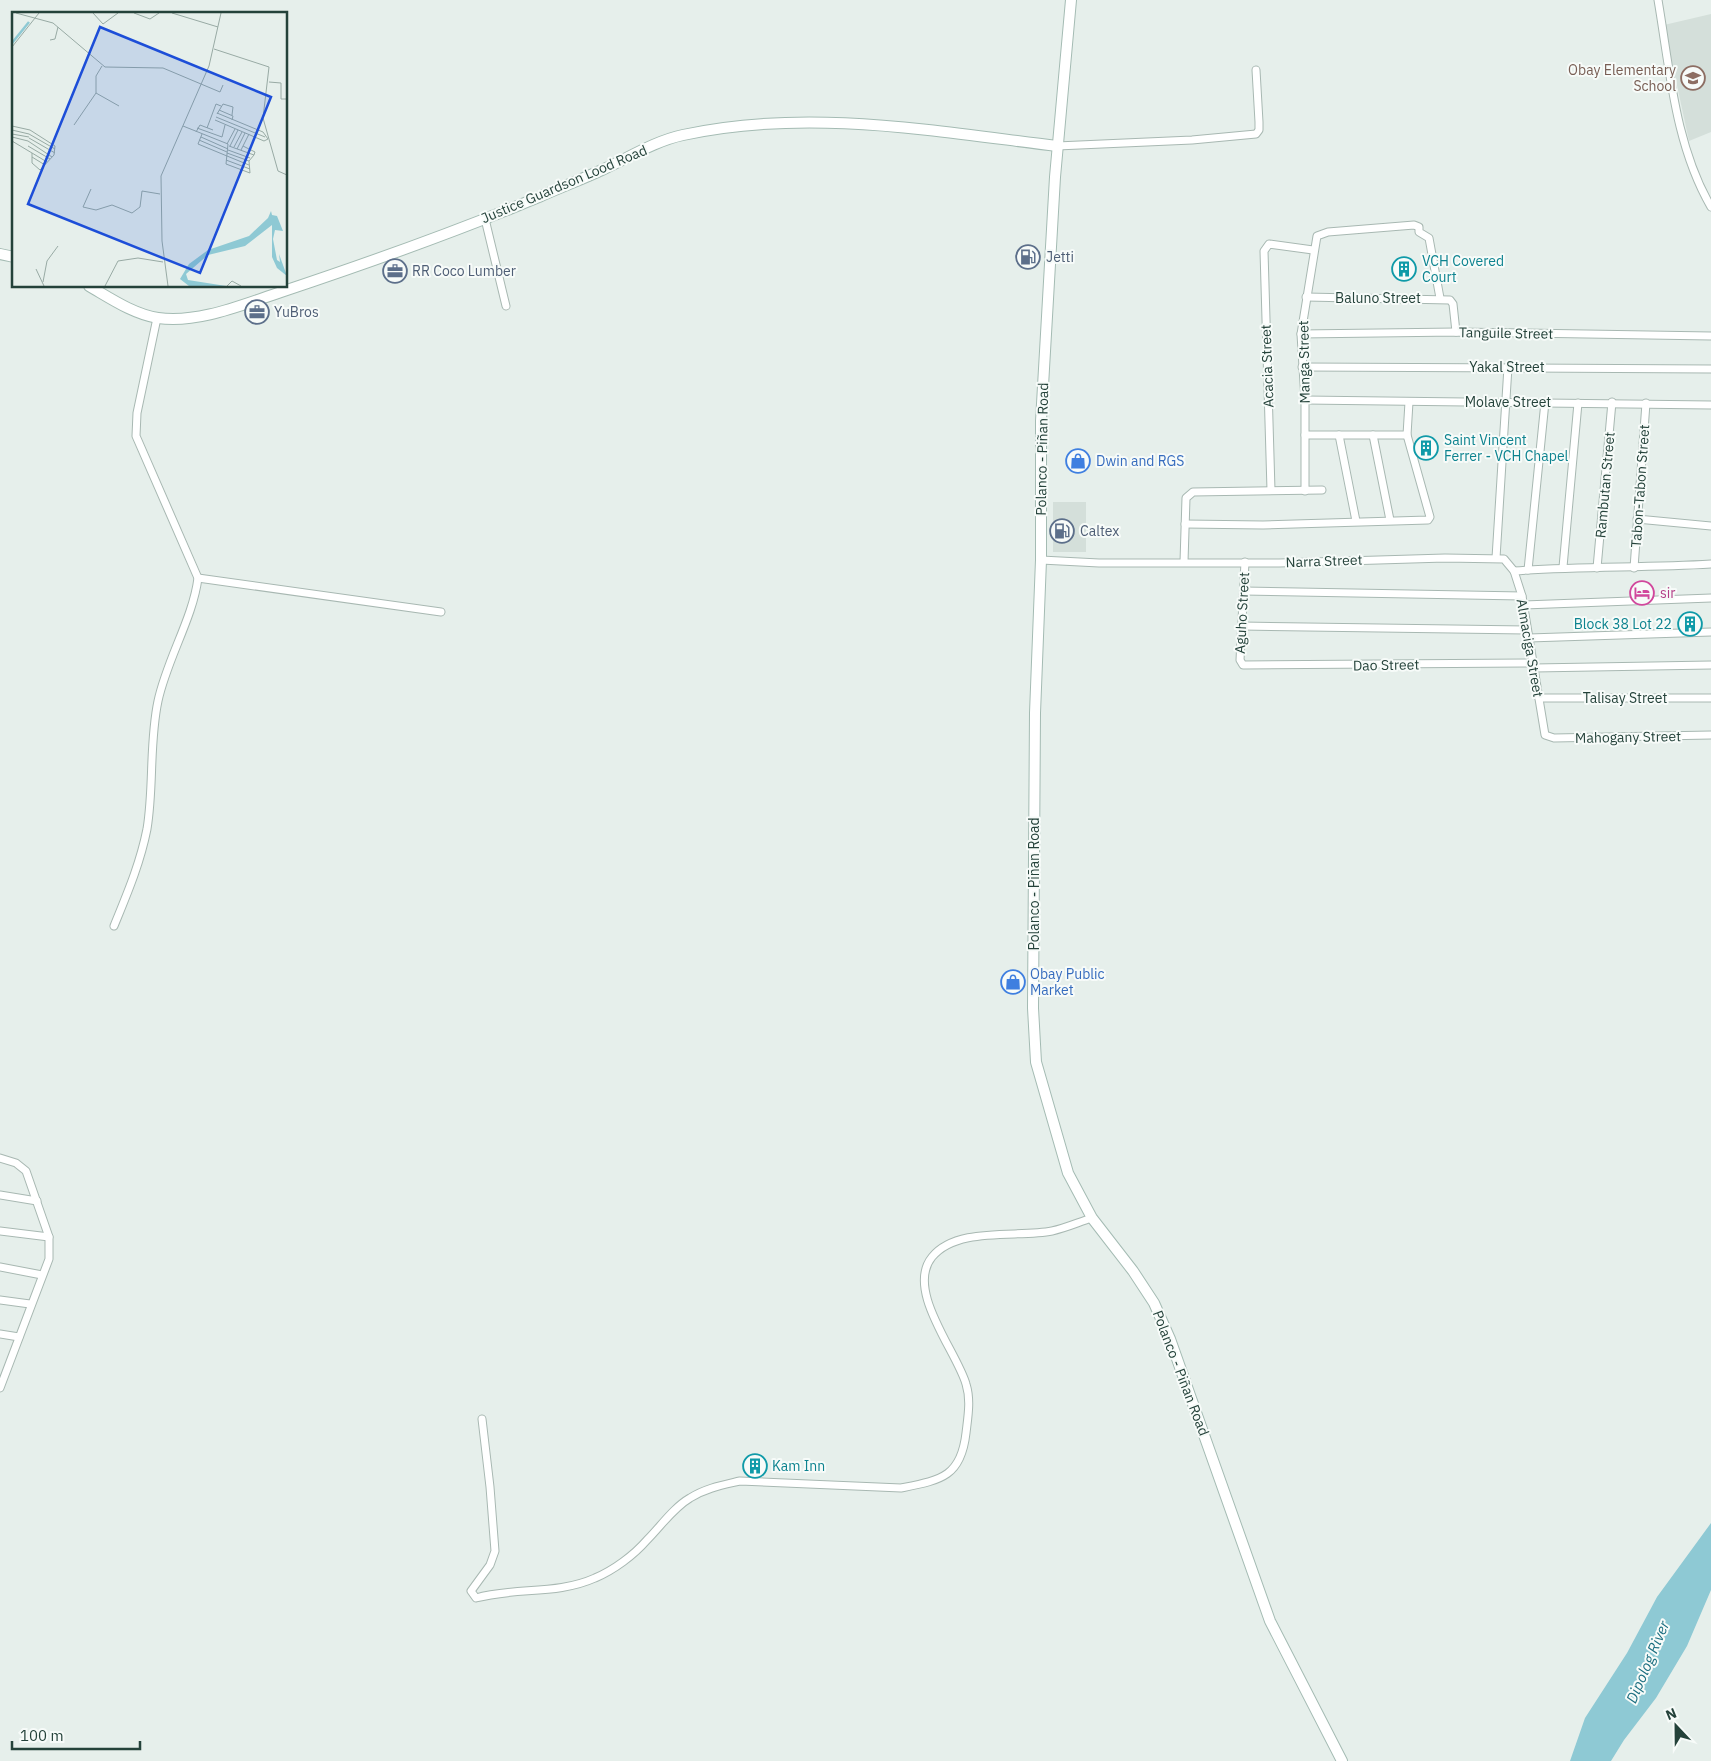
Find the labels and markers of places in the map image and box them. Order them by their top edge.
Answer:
place label: Obay Elementary School [1568,61,1676,95]
school or university icon: Obay Elementary School [1680,65,1706,91]
fuel station icon: Jetti [1015,244,1041,270]
place label: Jetti [1046,248,1074,266]
place label: VCH Covered Court [1422,252,1504,286]
building icon: VCH Covered Court [1391,256,1417,282]
office icon: RR Coco Lumber [382,258,408,284]
place label: RR Coco Lumber [412,262,516,280]
office icon: YuBros [244,299,270,325]
place label: YuBros [274,303,319,321]
place label: Saint Vincent Ferrer - VCH Chapel [1444,431,1569,465]
building icon: Saint Vincent Ferrer - VCH Chapel [1413,435,1439,461]
shop icon: Dwin and RGS [1065,448,1091,474]
place label: Dwin and RGS [1096,452,1184,470]
fuel station icon: Caltex [1049,518,1075,544]
place label: Caltex [1080,522,1119,540]
hotel icon: sir [1629,580,1655,606]
place label: sir [1660,584,1675,602]
building icon: Block 38 Lot 22 [1677,611,1703,637]
place label: Block 38 Lot 22 [1574,615,1672,633]
place label: Obay Public Market [1030,965,1105,999]
shop icon: Obay Public Market [1000,969,1026,995]
building icon: Kam Inn [742,1453,768,1479]
place label: Kam Inn [772,1457,825,1475]

